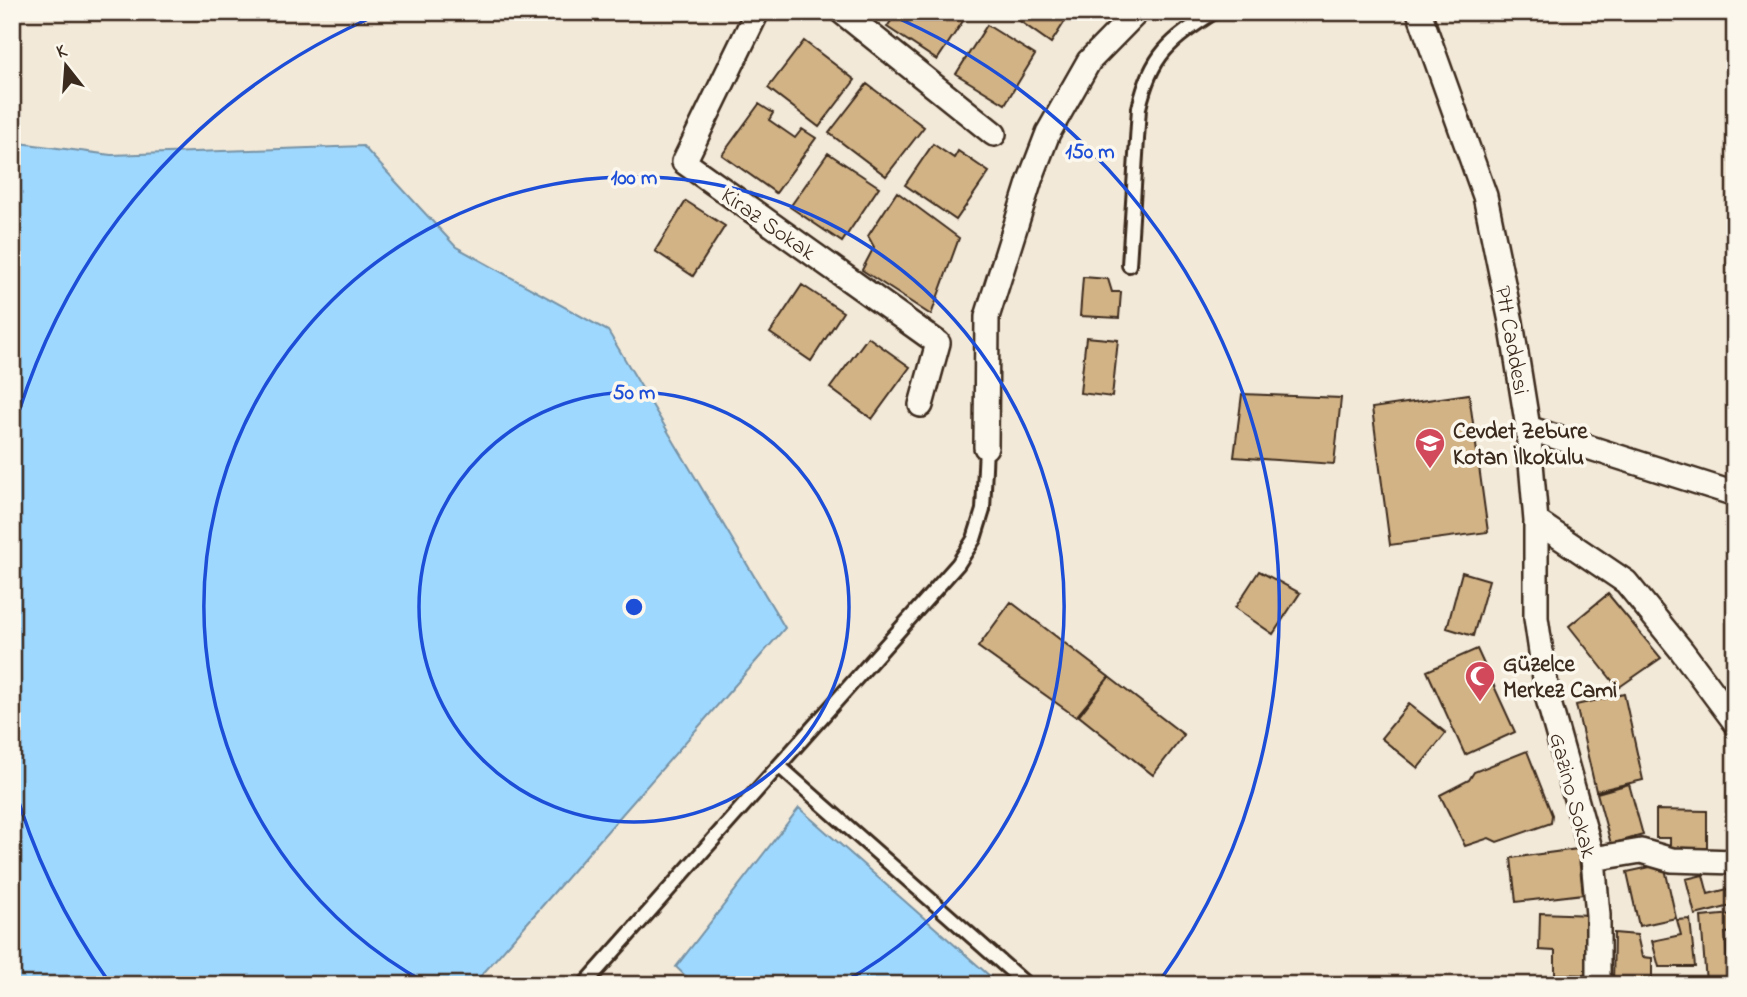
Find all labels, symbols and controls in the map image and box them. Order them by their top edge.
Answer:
north arrow [32,32,102,102]
text: K [53,38,71,66]
text: 150 m [1065,138,1115,168]
text: 100 m [611,164,657,194]
street label: Kiraz Sokak [714,180,822,270]
street label: Ptt Caddesi [1485,283,1536,398]
text: 50 m [613,379,655,409]
place label: Cevdet Zebure Kotan İlkokulu [1453,416,1588,475]
school or university icon: Cevdet Zebure Kotan İlkokulu [1413,426,1447,470]
centre of rings [622,595,646,619]
place label: Güzelce Merkez Cami [1503,649,1617,708]
mosque icon: Güzelce Merkez Cami [1463,659,1497,703]
street label: Gazino Sokak [1539,729,1604,863]

